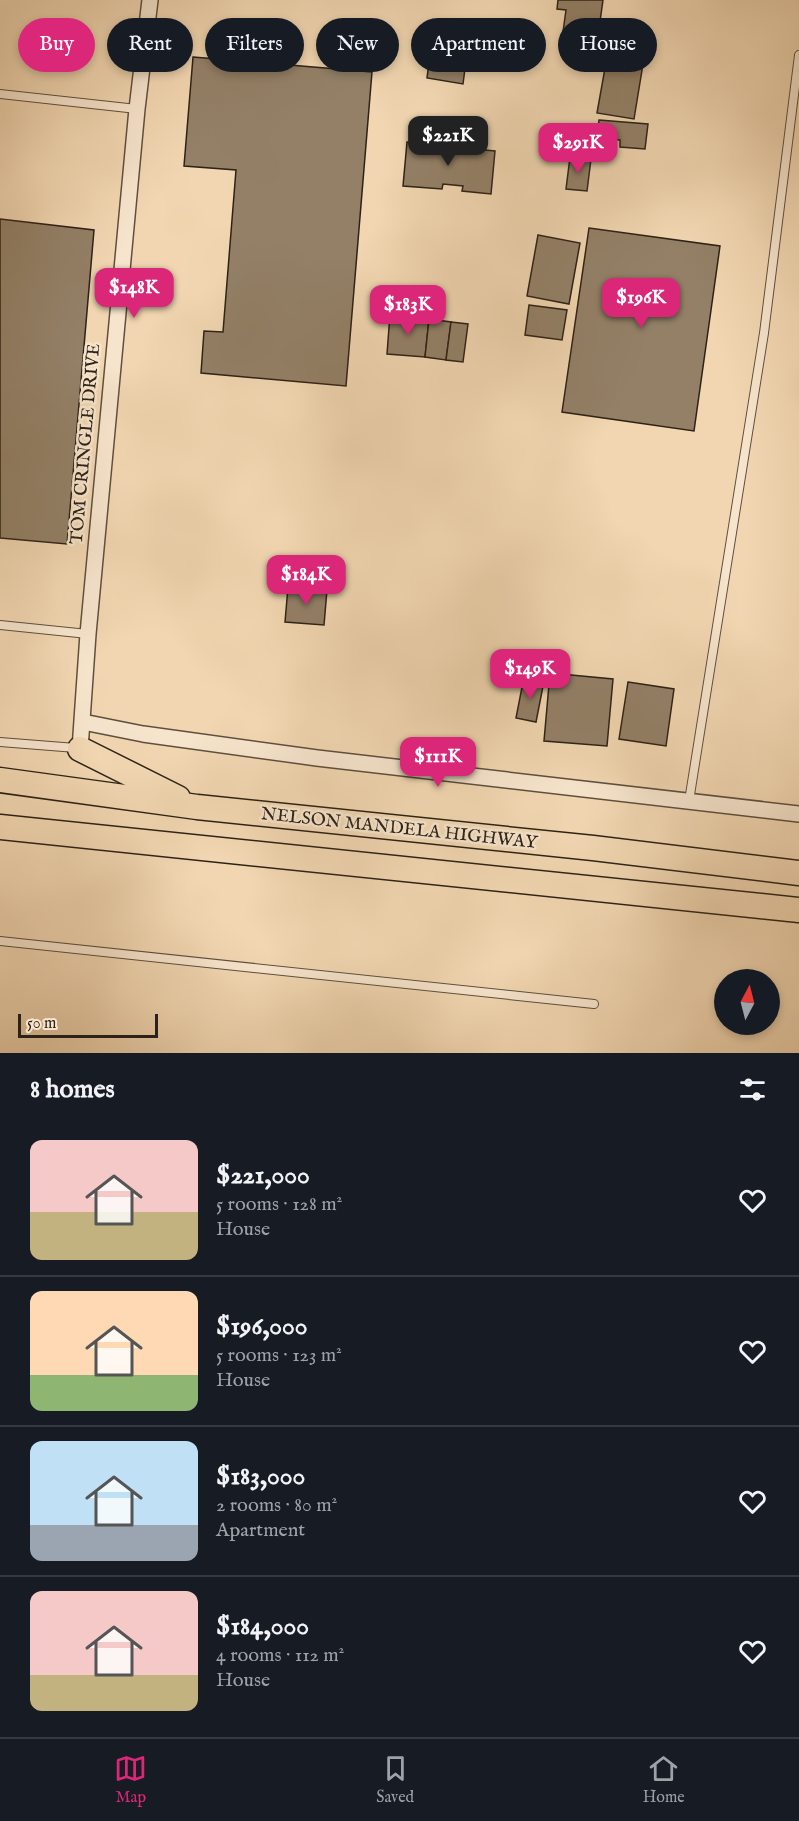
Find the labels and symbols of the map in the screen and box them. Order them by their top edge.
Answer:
pin: $221K [406,116,490,167]
pin: $291K [536,123,620,174]
pin: $148K [92,268,176,319]
pin: $196K [599,278,683,329]
pin: $183K [366,285,450,336]
street label: TOM CRINGLE DRIVE [66,343,106,545]
pin: $184K [264,555,348,606]
pin: $149K [488,649,572,700]
pin: $111K [396,737,480,788]
street label: NELSON MANDELA HIGHWAY [260,803,539,855]
north arrow [714,969,780,1035]
scale bar [18,1011,158,1038]

